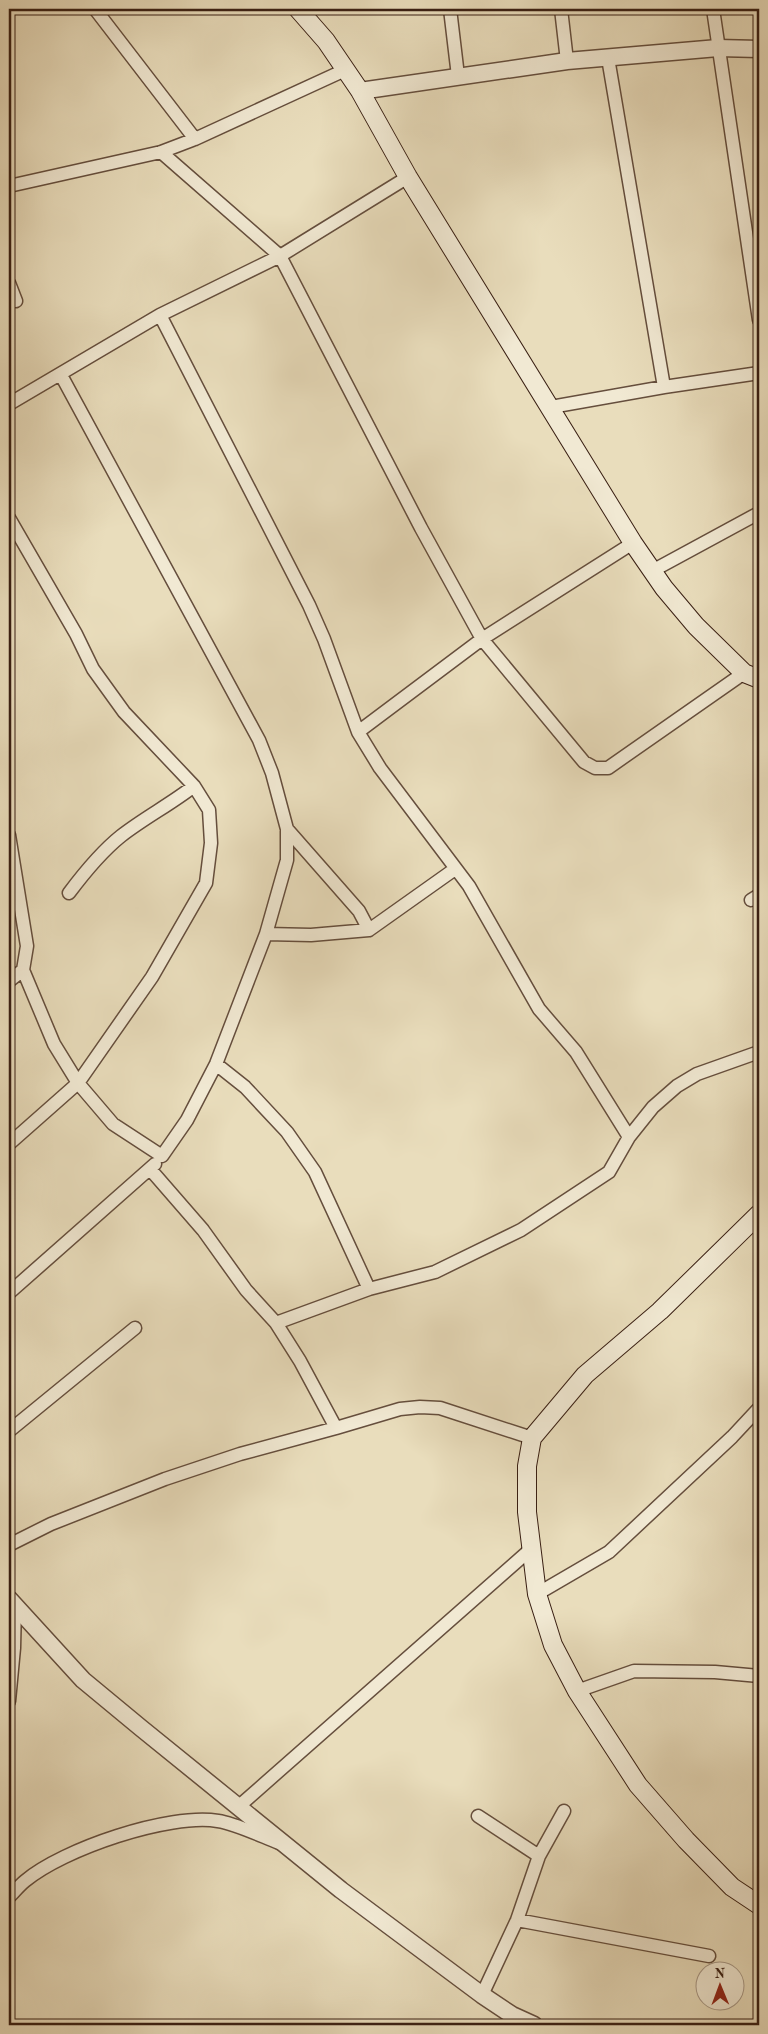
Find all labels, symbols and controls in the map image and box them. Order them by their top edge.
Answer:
north arrow [696,1962,746,2012]
text: N [714,1967,726,1981]

